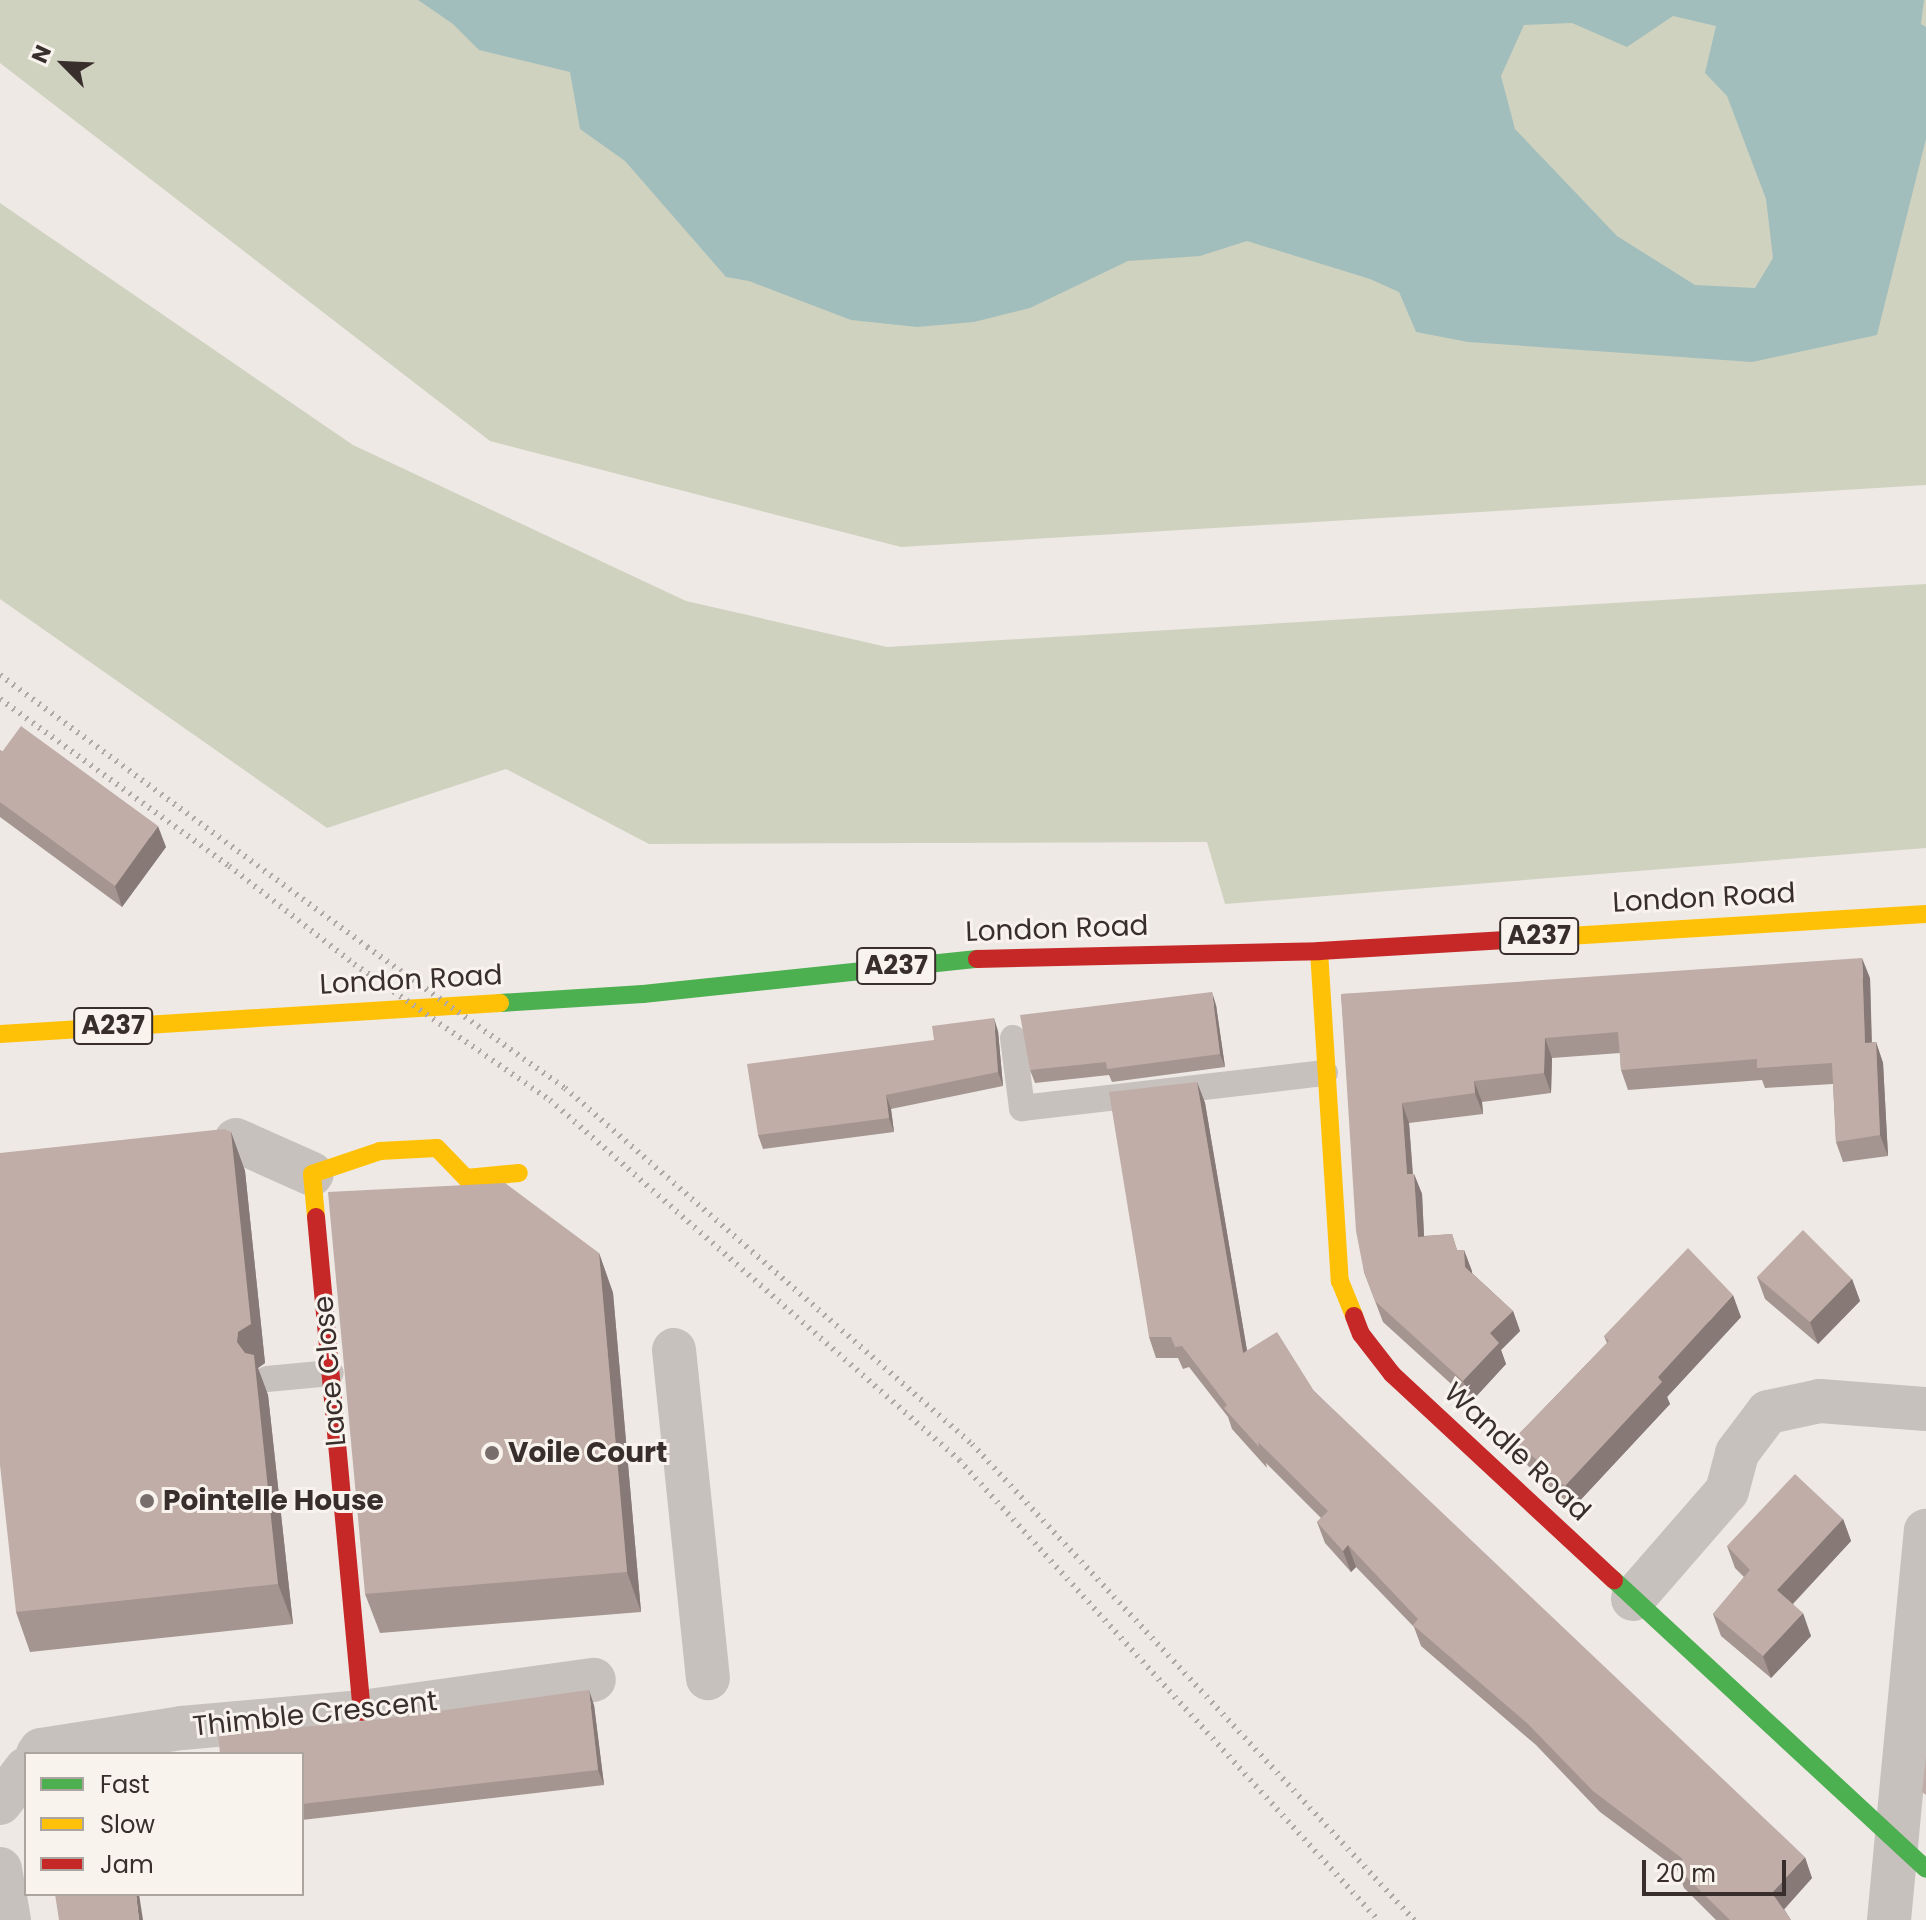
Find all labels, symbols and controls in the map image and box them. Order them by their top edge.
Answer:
north arrow [24,24,104,104]
text: N [24,40,59,68]
street label: London Road [1612,876,1796,920]
street label: London Road [965,909,1149,949]
road number: A237 [1499,914,1579,958]
road number: A237 [856,944,936,988]
street label: London Road [319,958,503,1002]
road number: A237 [73,1004,153,1048]
street label: Lace Close [307,1294,353,1448]
street label: Wandle Road [1437,1376,1597,1528]
place label: Voile Court [508,1436,667,1470]
marker: Voile Court [483,1444,501,1462]
place label: Pointelle House [163,1484,384,1518]
marker: Pointelle House [138,1492,156,1510]
street label: Thimble Crescent [191,1684,439,1744]
legend [24,1752,304,1896]
text: Fast [100,1768,150,1801]
text: Slow [100,1808,155,1841]
scale bar [1646,1844,1790,1894]
text: Jam [100,1848,154,1881]
text: 20 m [1656,1857,1716,1890]

